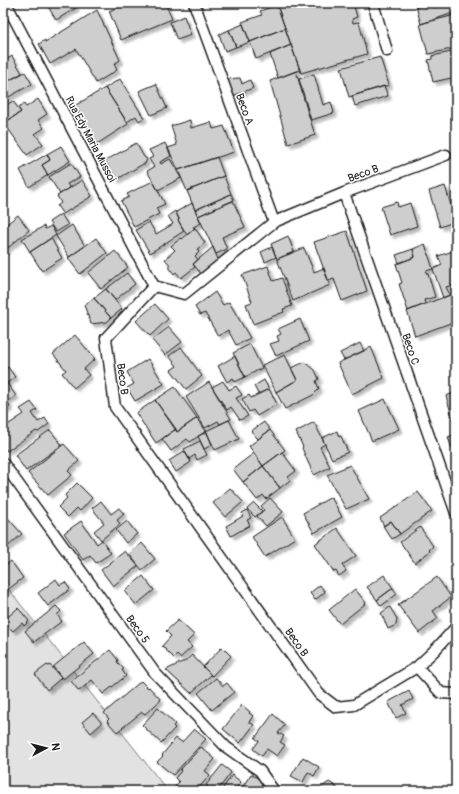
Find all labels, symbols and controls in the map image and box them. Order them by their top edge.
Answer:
street label: Beco A [233,92,256,127]
street label: Rua Edy Maria Mussoi [62,94,119,184]
street label: Beco B [346,162,380,185]
street label: Beco C [399,332,422,367]
street label: Beco B [114,363,131,396]
street label: Beco 5 [123,613,152,646]
street label: Beco B [282,626,311,659]
north arrow [26,728,66,768]
text: N [49,742,62,752]

